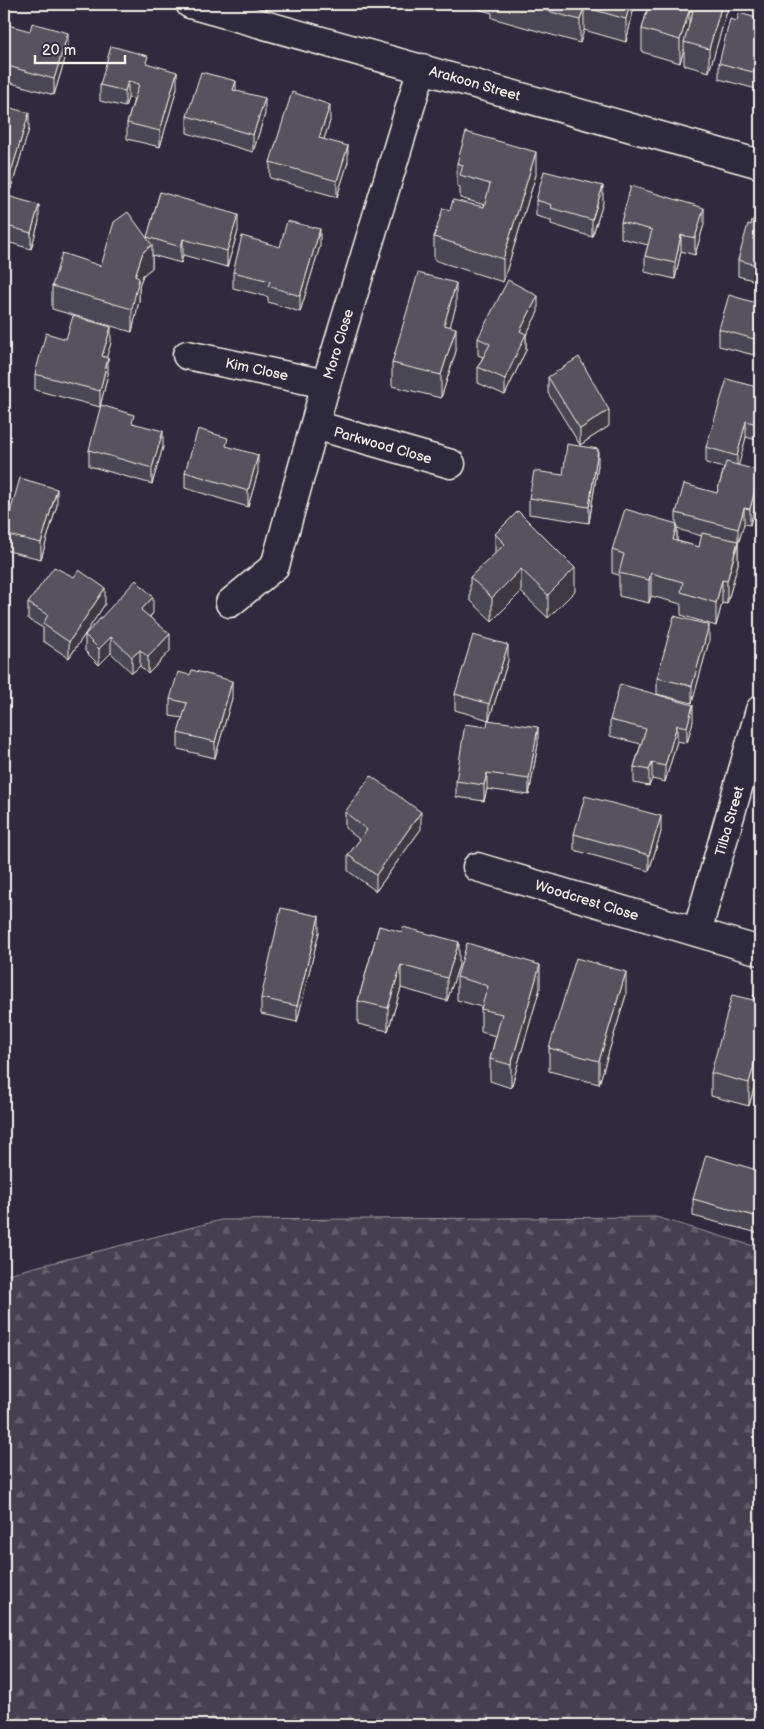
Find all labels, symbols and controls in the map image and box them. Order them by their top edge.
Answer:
scale bar [35,32,125,64]
text: 20 m [42,41,76,60]
street label: Arakoon Street [428,62,523,105]
street label: Moro Close [320,307,357,381]
street label: Kim Close [224,355,290,384]
street label: Parkwood Close [332,423,434,468]
street label: Tilba Street [711,784,748,858]
street label: Woodcrest Close [533,877,641,924]

